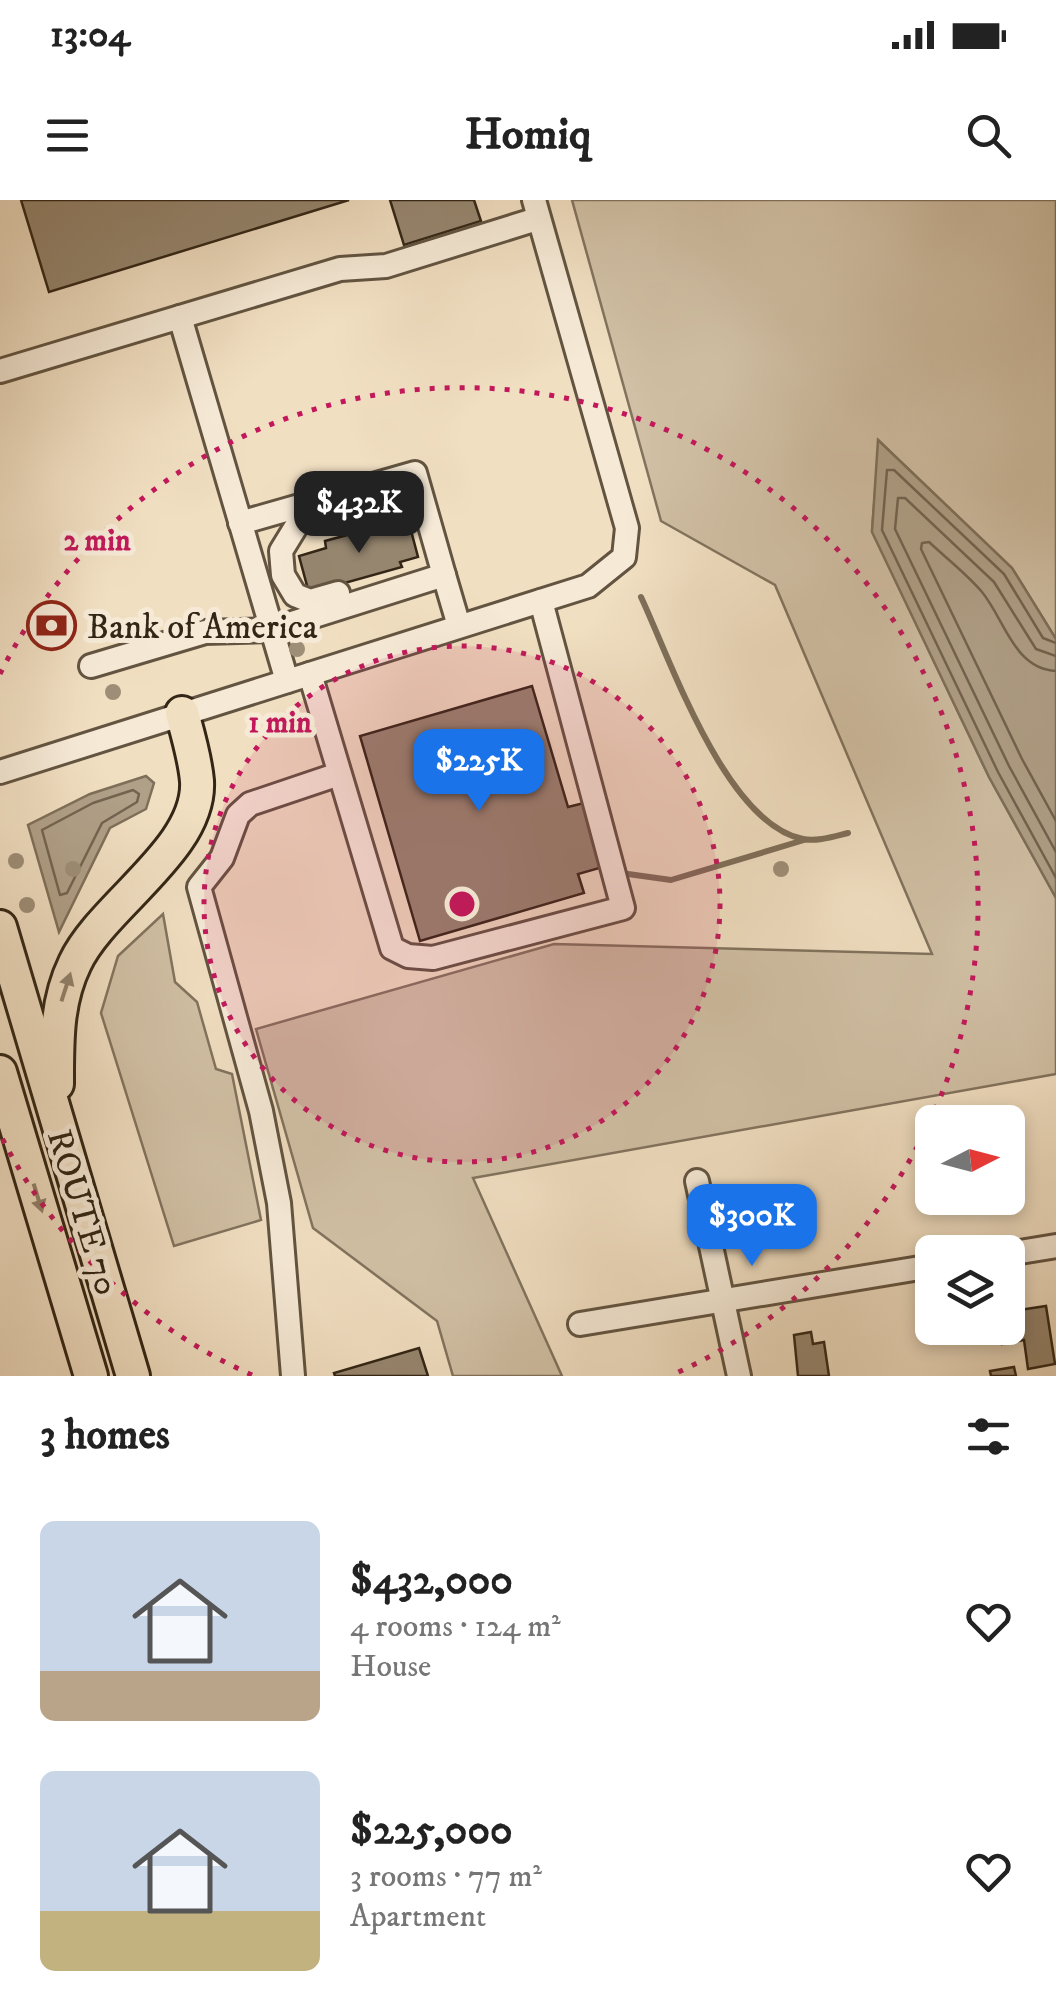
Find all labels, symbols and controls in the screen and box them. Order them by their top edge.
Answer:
text: 13:04 [50,11,130,59]
text: Homiq [465,107,591,163]
icon: menu [40,108,95,163]
icon: search [961,108,1016,163]
pin: $432K [289,471,429,556]
text: $432K [316,483,402,523]
text: 2 min [63,523,131,560]
bank icon: Bank of America [26,600,78,652]
place label: Bank of America [87,606,318,650]
text: 1 min [248,705,312,742]
pin: $225K [409,729,549,814]
text: $225K [435,741,523,781]
centre of rings [444,886,480,922]
one-way arrow [60,972,75,1002]
north arrow [915,1105,1025,1215]
map controls [915,1105,1025,1345]
street label: ROUTE 70 [36,1124,128,1301]
one-way arrow [31,1184,46,1214]
pin: $300K [682,1184,822,1269]
text: $300K [709,1196,795,1236]
button: layers [915,1235,1025,1345]
icon: filters [961,1409,1016,1464]
text: 3 homes [40,1410,170,1462]
text: $432,000 [350,1555,513,1607]
icon: home [120,1561,240,1681]
icon: heart [961,1594,1016,1649]
text: 4 rooms · 124 m² [350,1607,561,1647]
text: House [350,1647,431,1687]
text: $225,000 [350,1805,513,1857]
icon: home [120,1811,240,1931]
icon: heart [961,1844,1016,1899]
text: 3 rooms · 77 m² [350,1857,542,1897]
text: Apartment [350,1897,486,1937]

